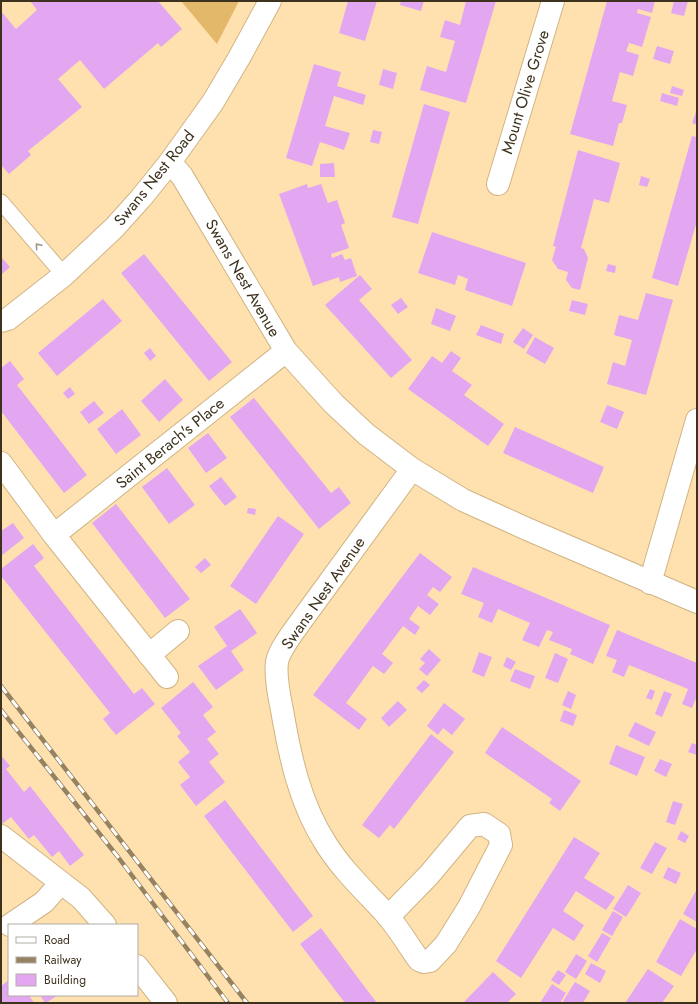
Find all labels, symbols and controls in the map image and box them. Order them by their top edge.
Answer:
street label: Mount Olive Grove [495,27,555,157]
street label: Swans Nest Road [108,125,200,231]
street label: Swans Nest Avenue [200,215,286,341]
one-way arrow [36,243,43,250]
street label: Saint Berach's Place [111,392,229,494]
street label: Swans Nest Avenue [276,532,370,654]
legend [8,924,138,996]
text: Road [44,931,70,949]
text: Railway [44,951,82,969]
text: Building [44,971,86,989]

